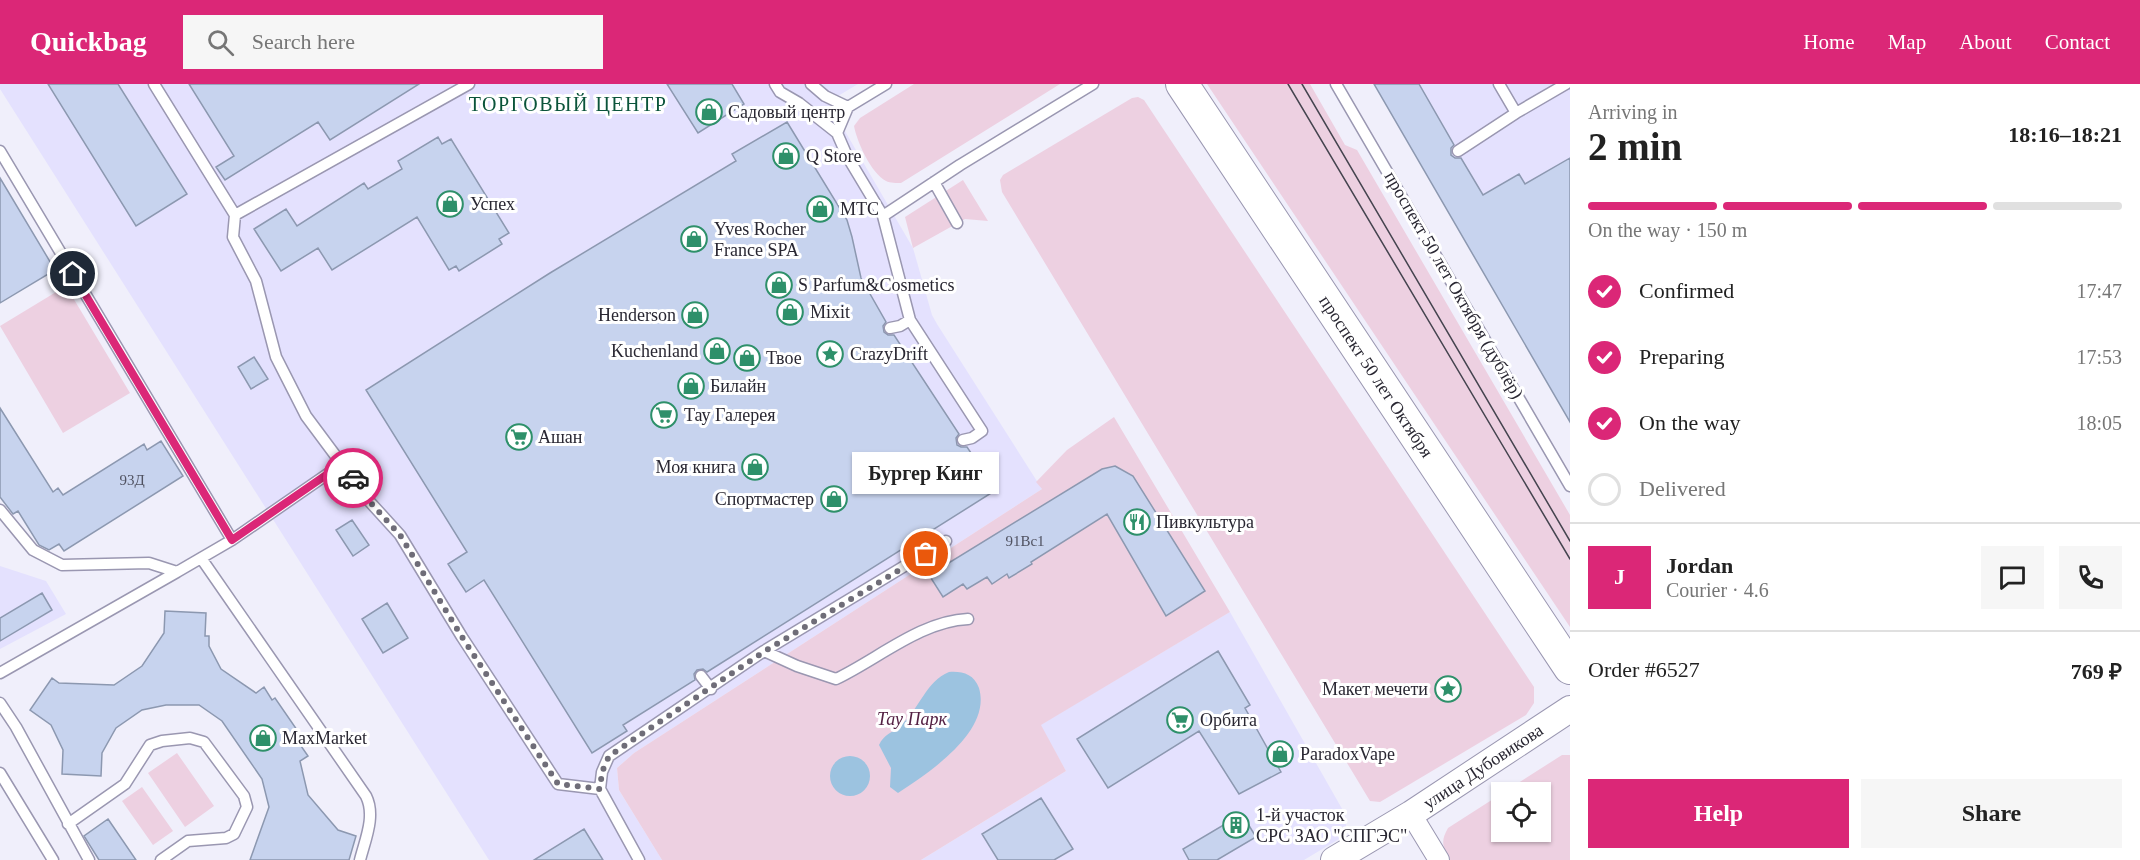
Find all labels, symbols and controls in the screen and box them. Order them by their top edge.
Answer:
search box [183,15,603,69]
text: Quickbag [30,26,147,57]
icon: search [204,26,237,59]
text: Search here [252,29,355,54]
text: Home [1803,30,1855,54]
text: Map [1888,30,1926,54]
text: About [1959,30,2012,54]
text: Contact [2045,30,2110,54]
district label: ТОРГОВЫЙ ЦЕНТР [469,93,667,116]
shop icon: Садовый центр [694,97,724,127]
text: Arriving in [1588,101,1677,123]
place label: Садовый центр [728,102,845,122]
text: 18:16–18:21 [2008,122,2122,147]
text: 2 min [1588,125,1682,168]
shop icon: Q Store [771,141,801,171]
place label: Q Store [806,146,862,166]
street label: проспект 50 лет Октября (дублёр) [1380,168,1528,403]
shop icon: Успех [435,189,465,219]
place label: Успех [470,194,515,214]
shop icon: МТС [805,194,835,224]
place label: МТС [840,199,879,219]
place label: Yves Rocher France SPA [714,219,806,260]
text: On the way · 150 m [1588,219,1747,241]
shop icon: Yves Rocher France SPA [679,224,709,254]
pin [47,248,98,299]
icon: home [56,257,89,290]
shop icon: S Parfum&Cosmetics [764,270,794,300]
place label: S Parfum&Cosmetics [798,275,955,295]
icon: check [1588,275,1621,308]
text: Confirmed [1639,278,1734,303]
text: 17:47 [2076,280,2122,302]
street label: проспект 50 лет Октября [1315,292,1437,461]
shop icon: Mixit [775,297,805,327]
shop icon: Henderson [680,300,710,330]
place label: Mixit [810,302,850,322]
place label: Henderson [598,305,676,325]
shop icon: Kuchenland [702,336,732,366]
place icon: CrazyDrift [815,339,845,369]
place label: Kuchenland [611,341,698,361]
icon: check [1588,341,1621,374]
shop icon: Твое [732,343,762,373]
place label: CrazyDrift [850,344,928,364]
text: Preparing [1639,344,1725,369]
text: 17:53 [2076,346,2122,368]
place label: Твое [766,348,802,368]
shop icon: Билайн [676,371,706,401]
place label: Билайн [710,376,767,396]
supermarket icon: Тау Галерея [649,400,679,430]
place label: Тау Галерея [684,405,775,425]
icon: check [1588,407,1621,440]
text: On the way [1639,410,1740,435]
text: 18:05 [2076,412,2122,434]
supermarket icon: Ашан [504,422,534,452]
place label: Ашан [538,427,583,447]
courier [323,448,383,508]
shop icon: Моя книга [740,452,770,482]
callout: Бургер Кинг [852,452,1000,494]
place label: Моя книга [656,457,736,477]
icon: car [337,462,370,495]
text: Бургер Кинг [868,462,983,484]
house number: 93Д [119,472,145,488]
text: Delivered [1639,476,1726,501]
shop icon: Спортмастер [819,484,849,514]
place label: Спортмастер [715,489,814,509]
restaurant icon: Пивкультура [1122,507,1152,537]
place label: Пивкультура [1156,512,1254,532]
pin [900,528,951,579]
house number: 91Вс1 [1005,533,1045,549]
icon: bag [909,537,942,570]
button: chat [1981,546,2044,609]
button: phone [2059,546,2122,609]
text: Jordan [1666,553,1733,578]
text: J [1614,564,1625,589]
text: Courier · 4.6 [1666,579,1769,601]
text: Order #6527 [1588,657,1700,682]
text: 769 ₽ [2071,659,2122,684]
place icon: Макет мечети [1433,674,1463,704]
place label: Макет мечети [1322,679,1428,699]
supermarket icon: Орбита [1165,705,1195,735]
park label: Тау Парк [877,709,948,729]
place label: Орбита [1200,710,1257,730]
street label: улица Дубовикова [1419,720,1547,813]
shop icon: MaxMarket [248,723,278,753]
place label: MaxMarket [282,728,367,748]
shop icon: ParadoxVape [1265,739,1295,769]
place label: ParadoxVape [1300,744,1395,764]
button: Help [1588,779,1849,848]
button: Share [1861,779,2122,848]
map controls [1491,782,1551,842]
button: locate [1491,782,1551,842]
place label: 1-й участок СРС ЗАО "СПГЭС" [1256,805,1407,846]
building icon: 1-й участок СРС ЗАО "СПГЭС" [1221,810,1251,840]

